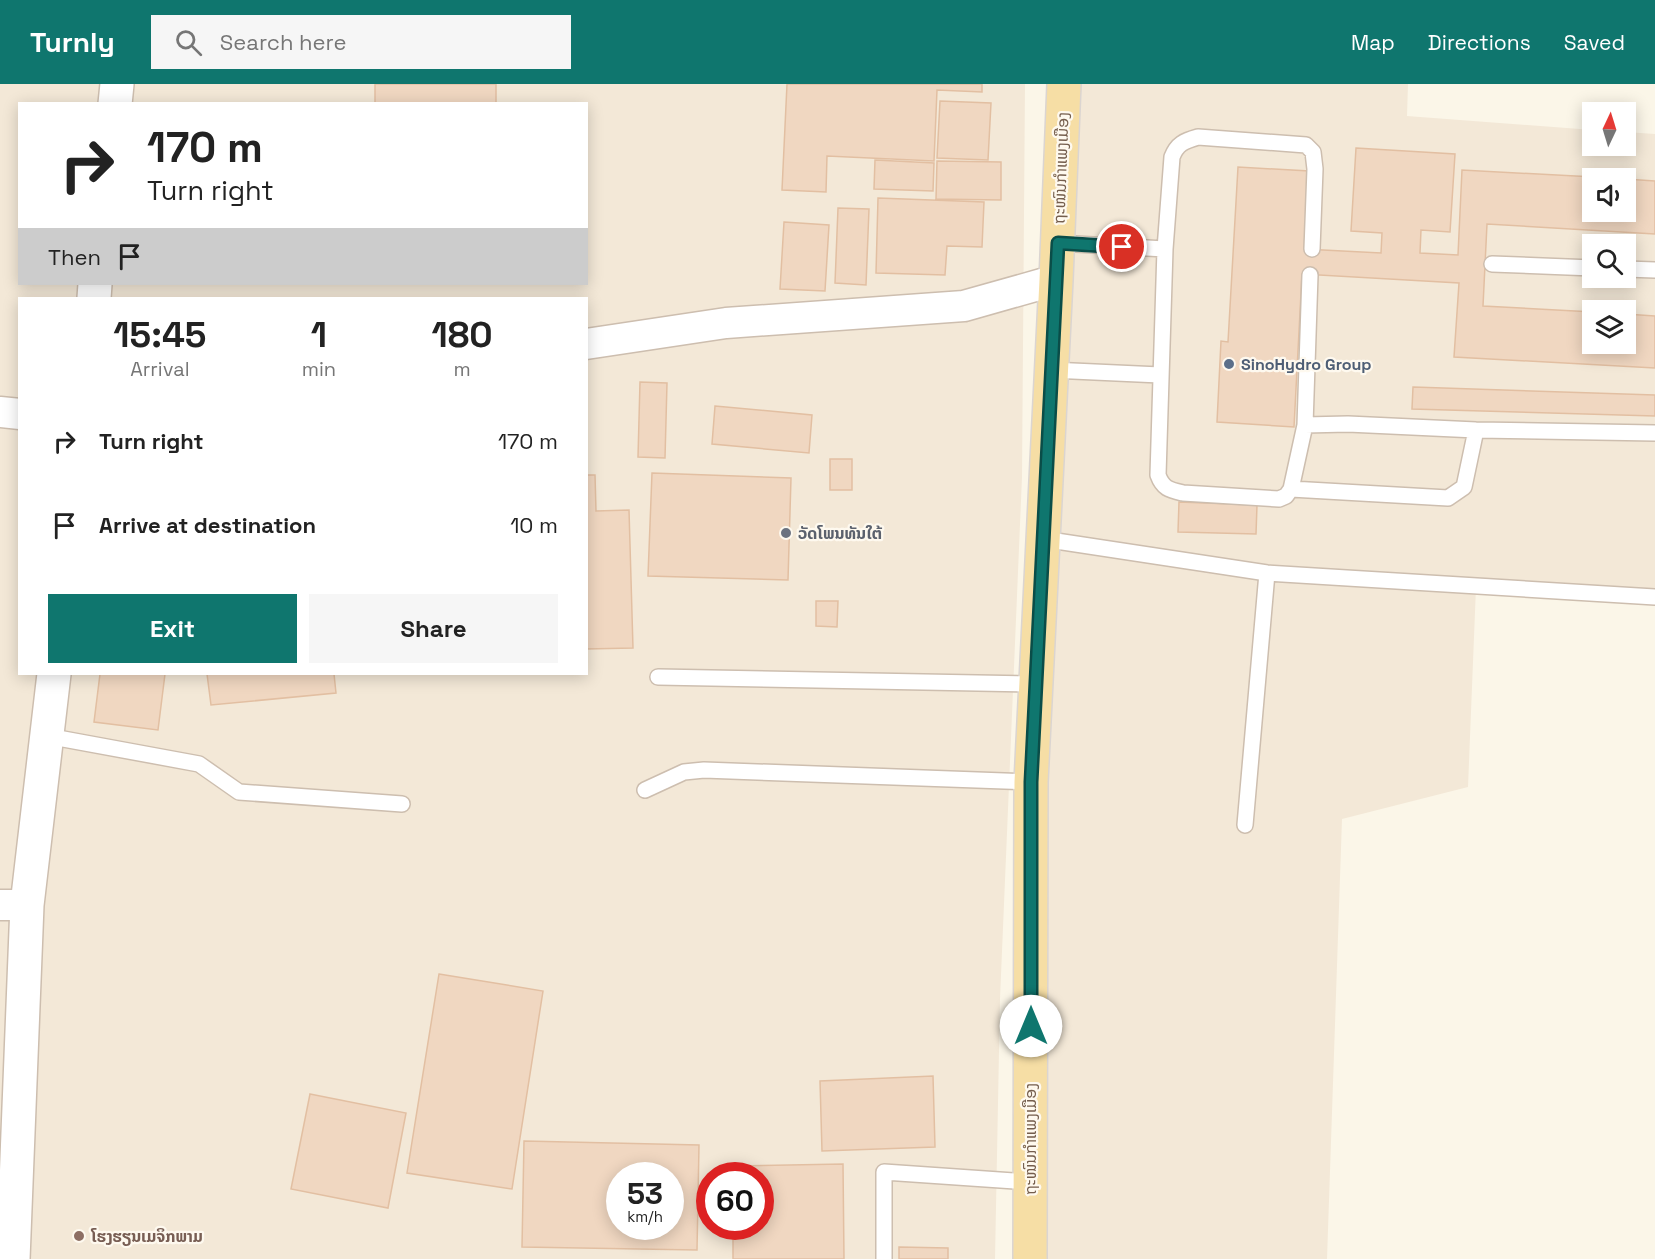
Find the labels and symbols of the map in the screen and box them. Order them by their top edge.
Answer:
north arrow [1582,102,1636,156]
street label: ຖະໜົນກຳແພງເມືອງ [1049,112,1073,224]
pin [1096,221,1147,272]
place label: SinoHydro Group [1241,354,1372,375]
marker: SinoHydro Group [1222,357,1236,371]
place label: ວັດໂພນທັນໃຕ້ [798,523,882,544]
marker: ວັດໂພນທັນໃຕ້ [779,526,793,540]
position arrow [999,994,1063,1058]
street label: ຖະໜົນກຳແພງເມືອງ [1020,1083,1041,1195]
speed limit sign: 60 [696,1162,774,1240]
place label: ໂຮງຮຽນເມຈິກພາມ [90,1226,203,1247]
marker: ໂຮງຮຽນເມຈິກພາມ [72,1229,86,1243]

